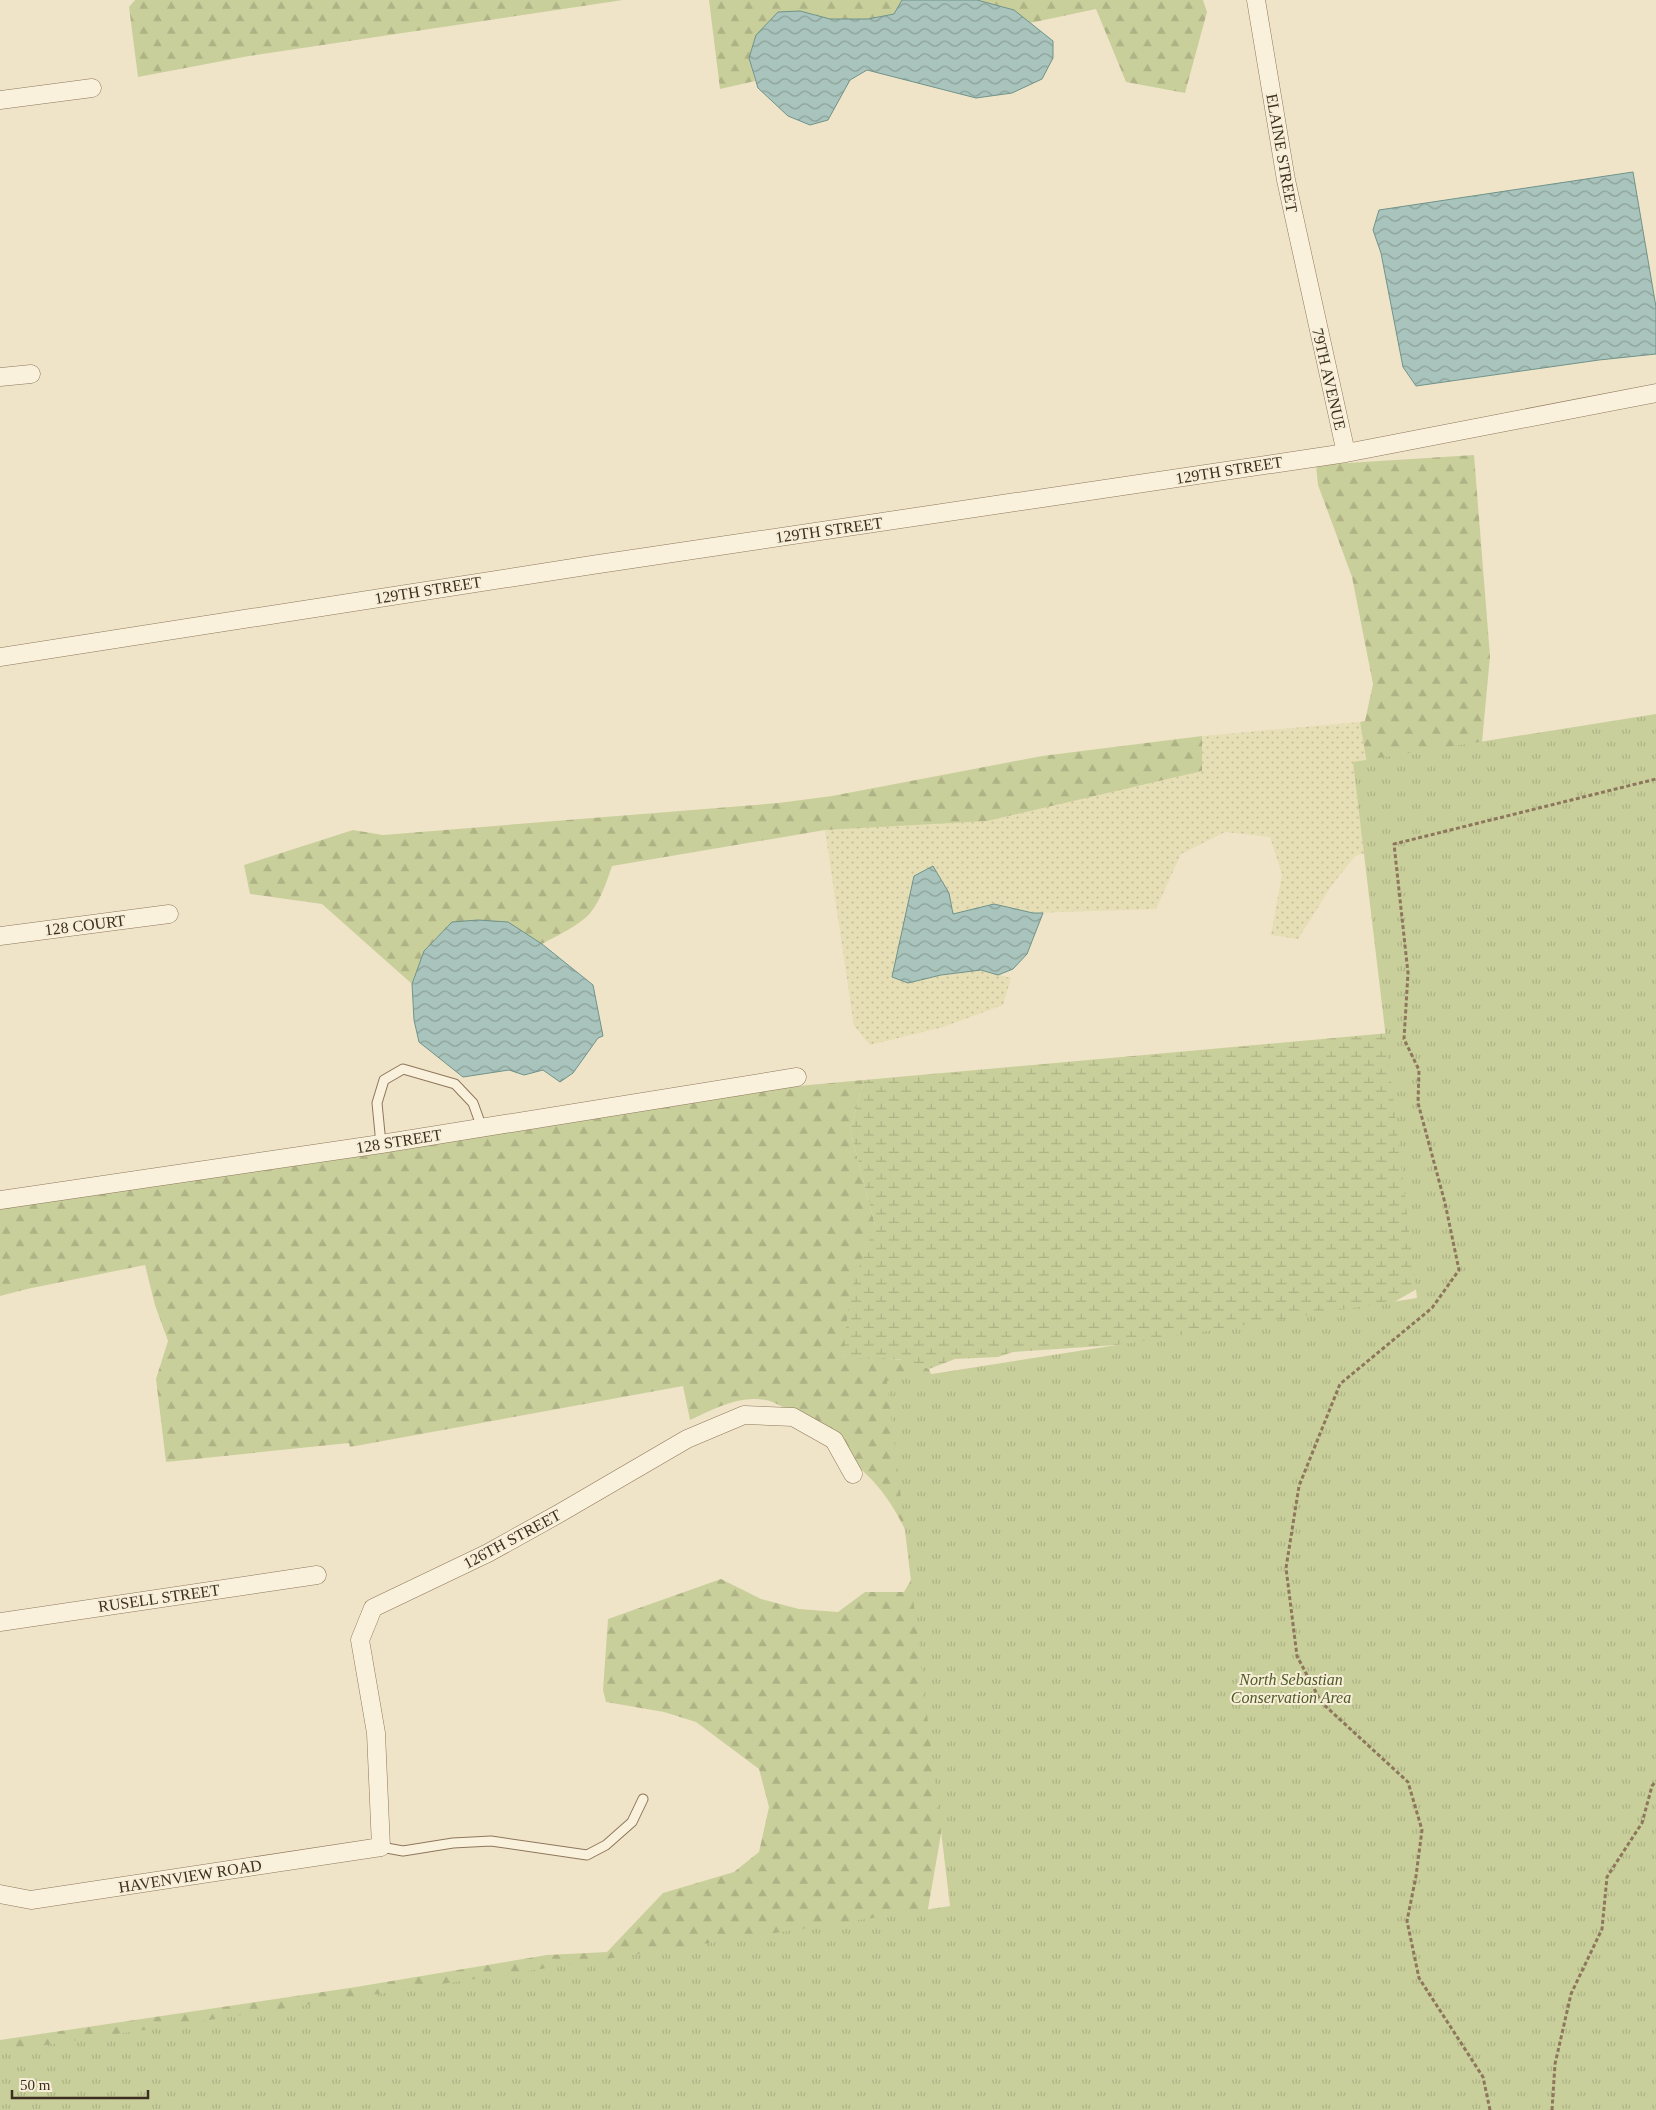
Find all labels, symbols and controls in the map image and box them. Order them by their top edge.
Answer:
street label: ELAINE STREET [1263,92,1301,214]
street label: 79TH AVENUE [1309,326,1349,432]
street label: 129TH STREET [1174,453,1284,487]
street label: 129TH STREET [774,514,884,546]
street label: 129TH STREET [373,573,483,607]
street label: 128 COURT [44,912,127,938]
street label: 128 STREET [355,1126,443,1156]
street label: 126TH STREET [460,1506,564,1572]
street label: RUSELL STREET [97,1581,221,1615]
park label: North Sebastian Conservation Area [1231,1671,1351,1706]
street label: HAVENVIEW ROAD [117,1856,263,1896]
scale bar [12,2068,149,2100]
text: 50 m [20,2077,51,2093]

